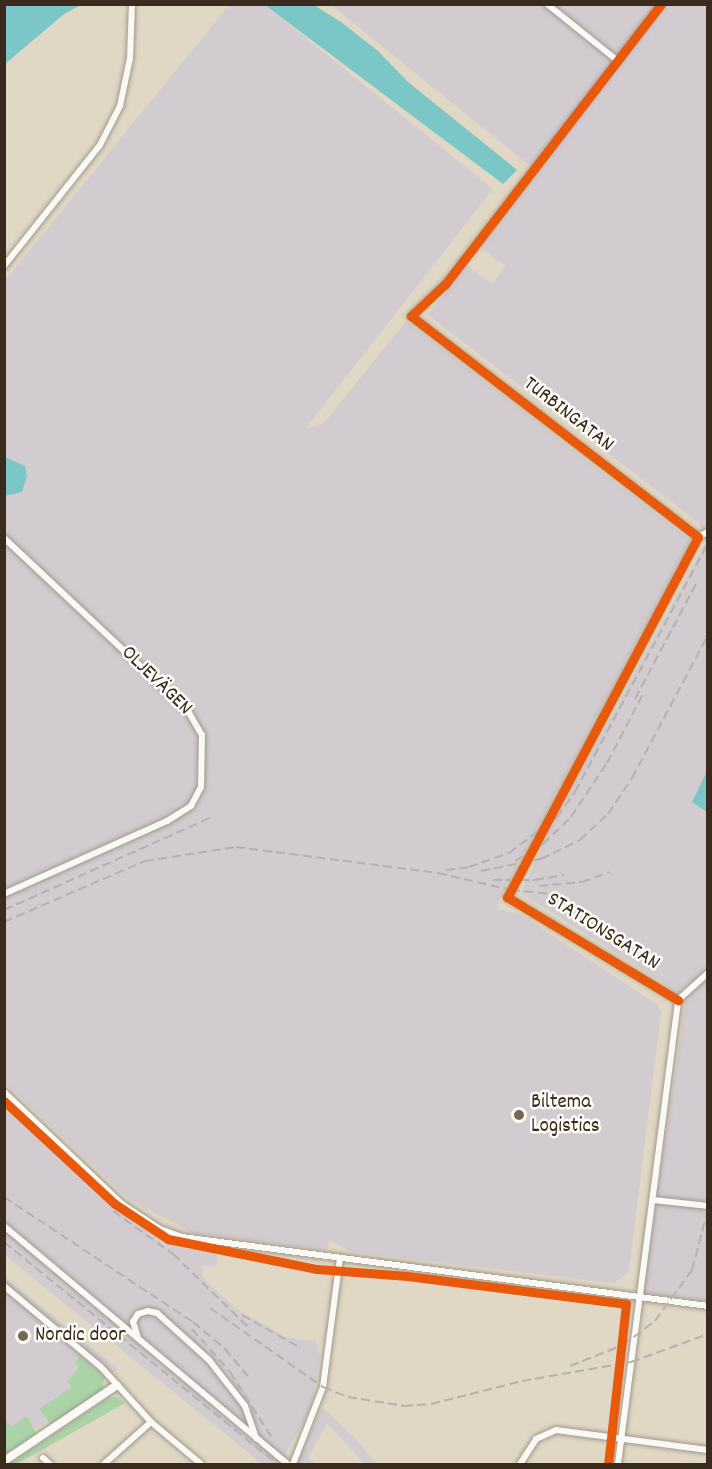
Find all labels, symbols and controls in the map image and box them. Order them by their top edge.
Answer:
street label: TURBINGATAN [518,372,618,458]
street label: OLJEVÄGEN [115,641,197,721]
street label: STATIONSGATAN [542,887,664,977]
place label: Biltema Logistics [531,1090,600,1140]
marker: Biltema Logistics [512,1108,526,1122]
place label: Nordic door [35,1323,126,1349]
marker: Nordic door [16,1329,30,1343]

